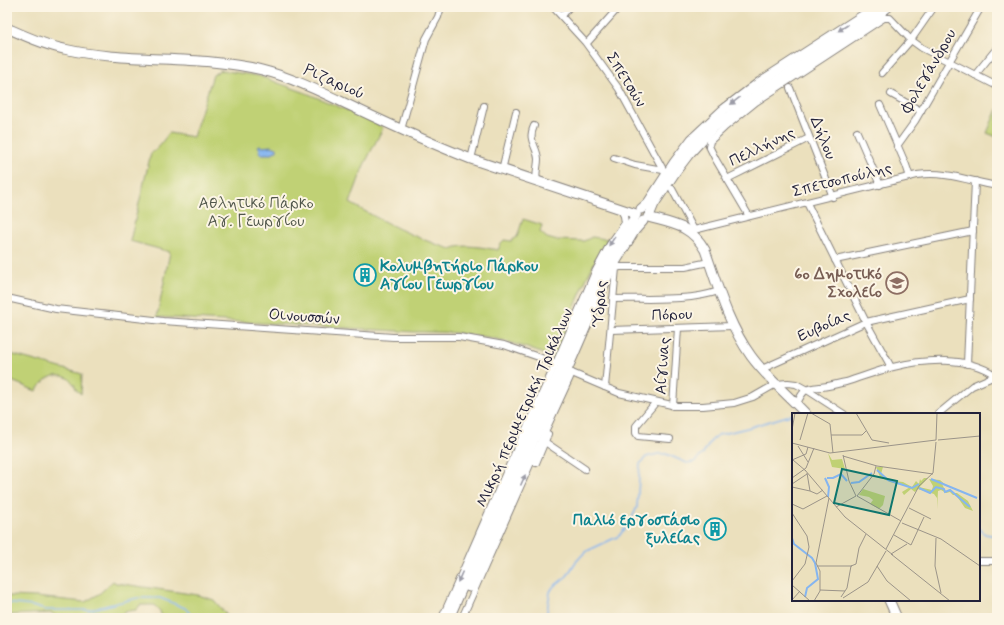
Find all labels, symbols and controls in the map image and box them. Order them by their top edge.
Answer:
one-way arrow [838,24,848,32]
street label: Φολεγάνδρου [896,25,962,118]
street label: Σπετσών [601,49,651,111]
street label: Ριζαριού [300,59,368,105]
one-way arrow [730,96,741,105]
street label: Δήλου [805,113,841,163]
street label: Πελλήνης [726,122,798,172]
street label: Σπετσοπούλης [790,157,894,203]
park label: Αθλητικό Πάρκο Αγ. Γεωργίου [198,193,314,232]
one-way arrow [608,236,616,246]
place label: Κολυμβητήριο Πάρκου Αγίου Γεωργίου [380,256,539,295]
building icon: Κολυμβητήριο Πάρκου Αγίου Γεωργίου [352,262,378,288]
place label: 6ο Δημοτικό Σχολείο [794,264,882,303]
school or university icon: 6ο Δημοτικό Σχολείο [884,270,910,296]
street label: Ύδρας [588,280,612,328]
street label: Οινουσσών [268,304,340,330]
street label: Πόρου [651,304,693,326]
street label: Μικρή περιμετρική Τρικάλων [472,305,578,511]
street label: Ευβοίας [794,305,854,347]
street label: Αίγινας [651,337,675,395]
inset map [792,413,980,601]
one-way arrow [520,474,526,485]
place label: Παλιό εργοστάσιο ξυλείας [573,510,700,549]
building icon: Παλιό εργοστάσιο ξυλείας [702,516,728,542]
one-way arrow [457,572,463,583]

